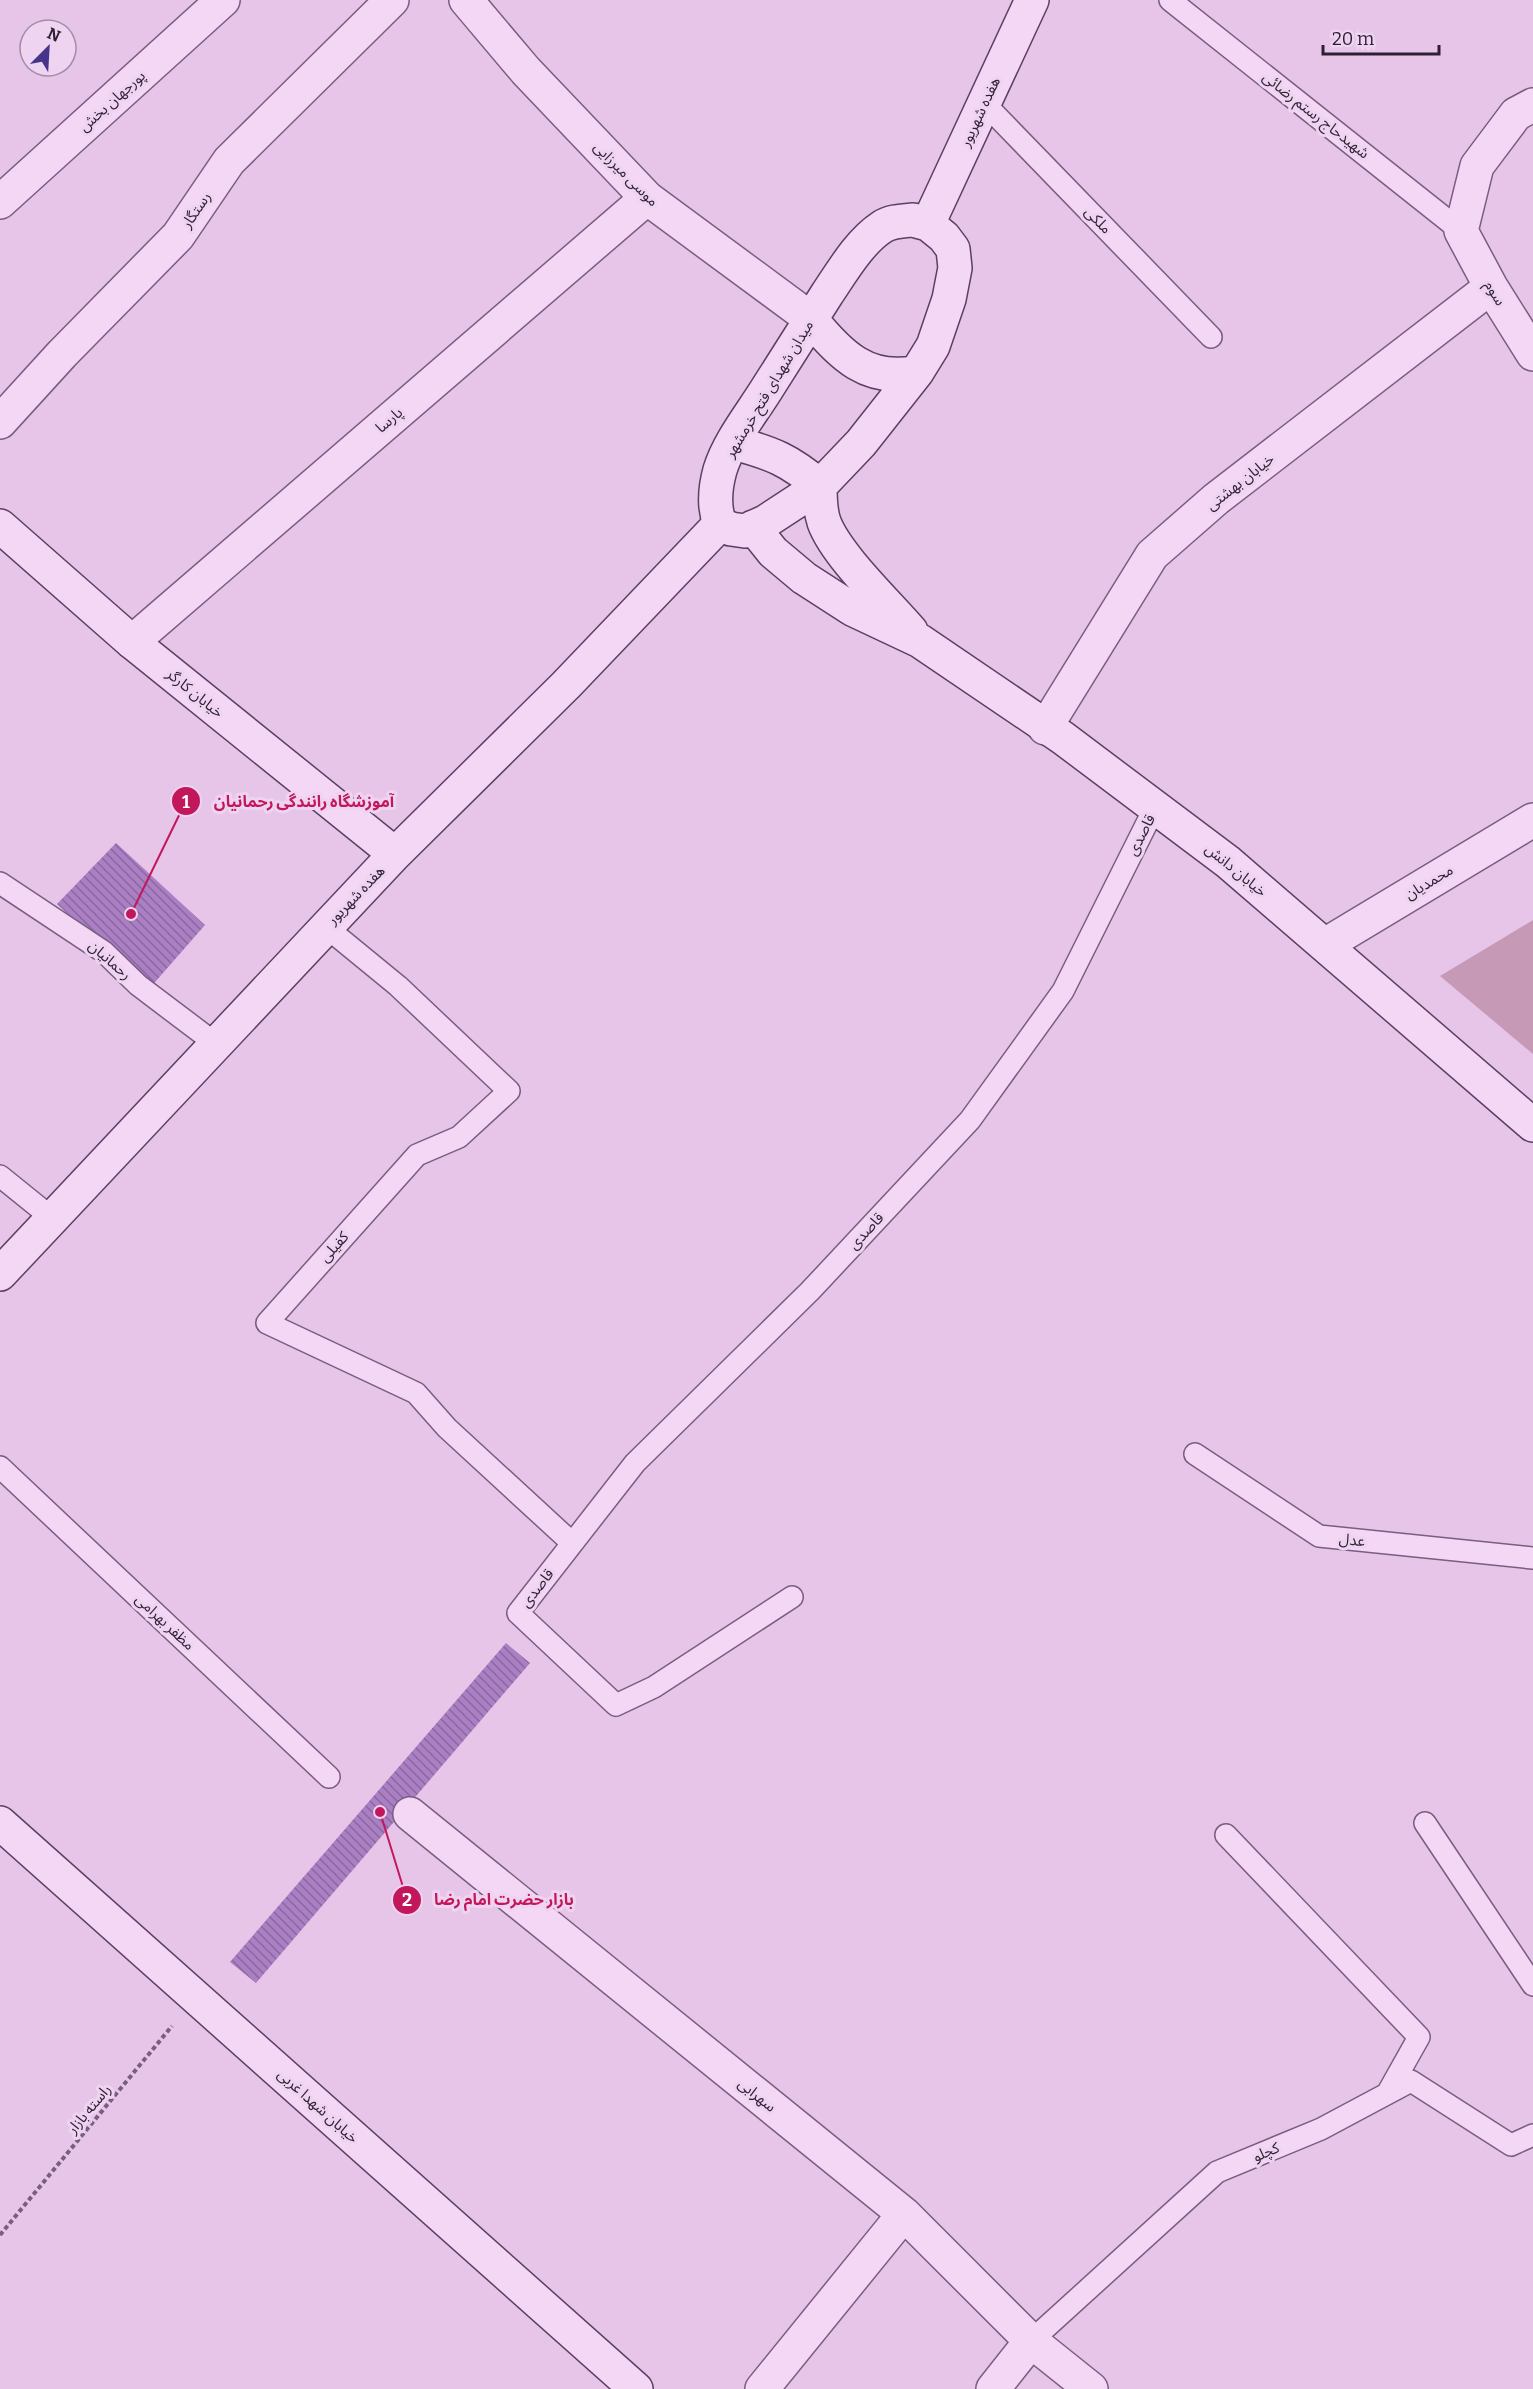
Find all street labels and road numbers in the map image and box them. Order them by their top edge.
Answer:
street label: پورجهان بخش [75,66,150,136]
street label: شهیدحاج رستم رضائی [1257,68,1373,165]
street label: هفده شهریور [956,74,1004,151]
street label: موسی میرزایی [590,138,662,210]
street label: رستگار [177,188,215,232]
street label: ملکی [1081,203,1115,237]
street label: سوم [1479,277,1510,310]
street label: میدان شهدای فتح خرمشهر [720,317,820,463]
street label: پارسا [372,403,407,437]
street label: خیابان بهشتی [1202,450,1278,514]
street label: خیابان کارگر [162,664,227,722]
street label: قاصدی [1123,811,1159,859]
street label: خیابان دانش [1201,840,1271,900]
street label: محمدیان [1402,861,1456,903]
street label: هفده شهریور [323,862,389,929]
street label: رحمانیان [85,936,135,984]
street label: قاصدی [844,1209,888,1253]
street label: کفیلی [316,1227,353,1266]
street label: عدل [1338,1530,1366,1550]
street label: قاصدی [516,1565,558,1611]
street label: مظفر بهرامی [132,1590,198,1654]
street label: خیابان شهدا غربی [274,2065,362,2147]
street label: سهرابی [734,2074,780,2116]
street label: راسته بازار [63,2081,115,2138]
street label: کچلو [1250,2138,1283,2167]

